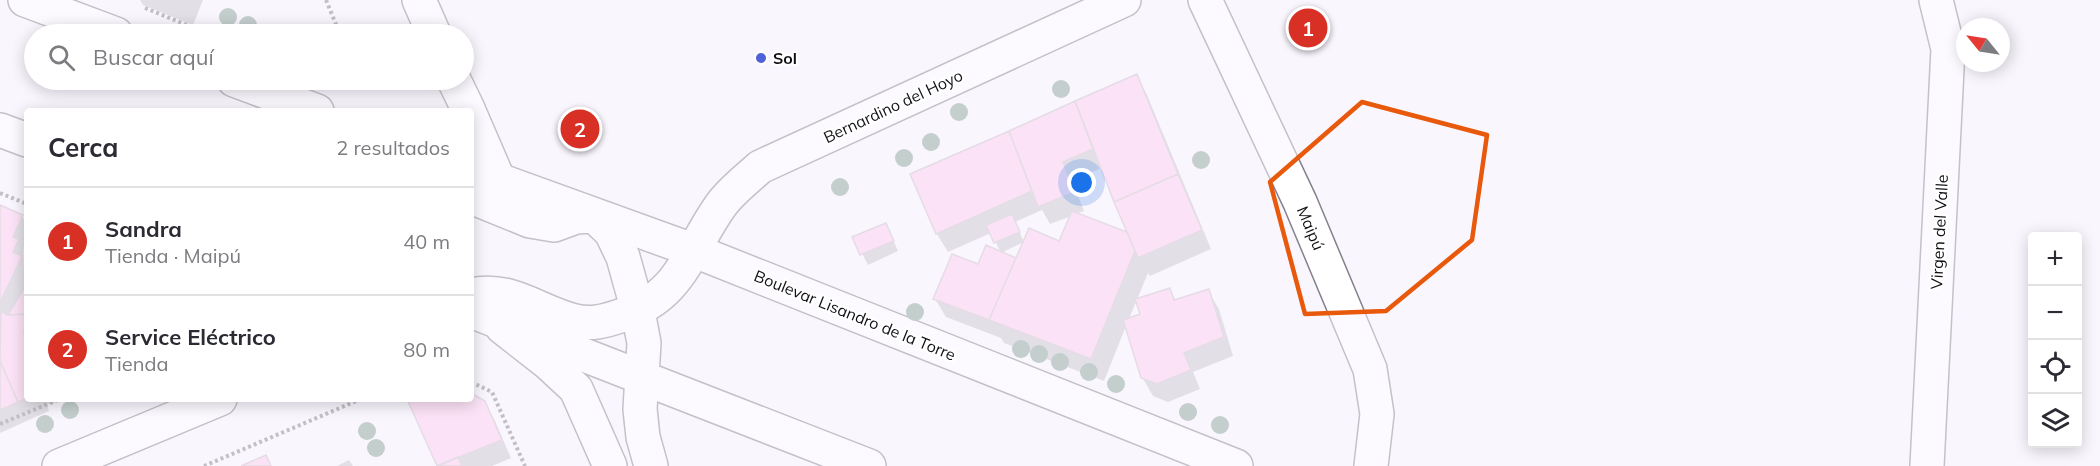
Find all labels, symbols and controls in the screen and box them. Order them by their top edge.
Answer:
pin: 1 [1288,6,1328,51]
north arrow [1956,18,2010,72]
search box [24,24,474,90]
icon: search [45,41,78,74]
text: Buscar aquí [93,43,214,71]
place label: Sol [773,48,797,68]
marker: Sol [754,51,768,65]
street label: Bernardino del Hoyo [820,65,966,147]
pin: 2 [560,106,600,152]
text: Cerca [48,131,118,164]
text: 2 resultados [336,135,450,160]
your location [1067,168,1096,197]
street label: Virgen del Valle [1926,174,1952,290]
street label: Maipú [1293,203,1329,253]
text: Sandra [105,215,182,243]
text: 1 [62,229,74,254]
text: 40 m [403,229,450,254]
map controls [2028,232,2082,448]
button: + [2028,232,2082,286]
text: Tienda · Maipú [105,243,241,268]
street label: Boulevar Lisandro de la Torre [751,265,959,365]
button: − [2028,286,2082,340]
text: Service Eléctrico [105,323,276,351]
text: 2 [62,337,74,362]
text: 80 m [403,337,450,362]
button: locate [2028,340,2082,394]
text: Tienda [105,351,168,376]
button: layers [2028,394,2082,448]

